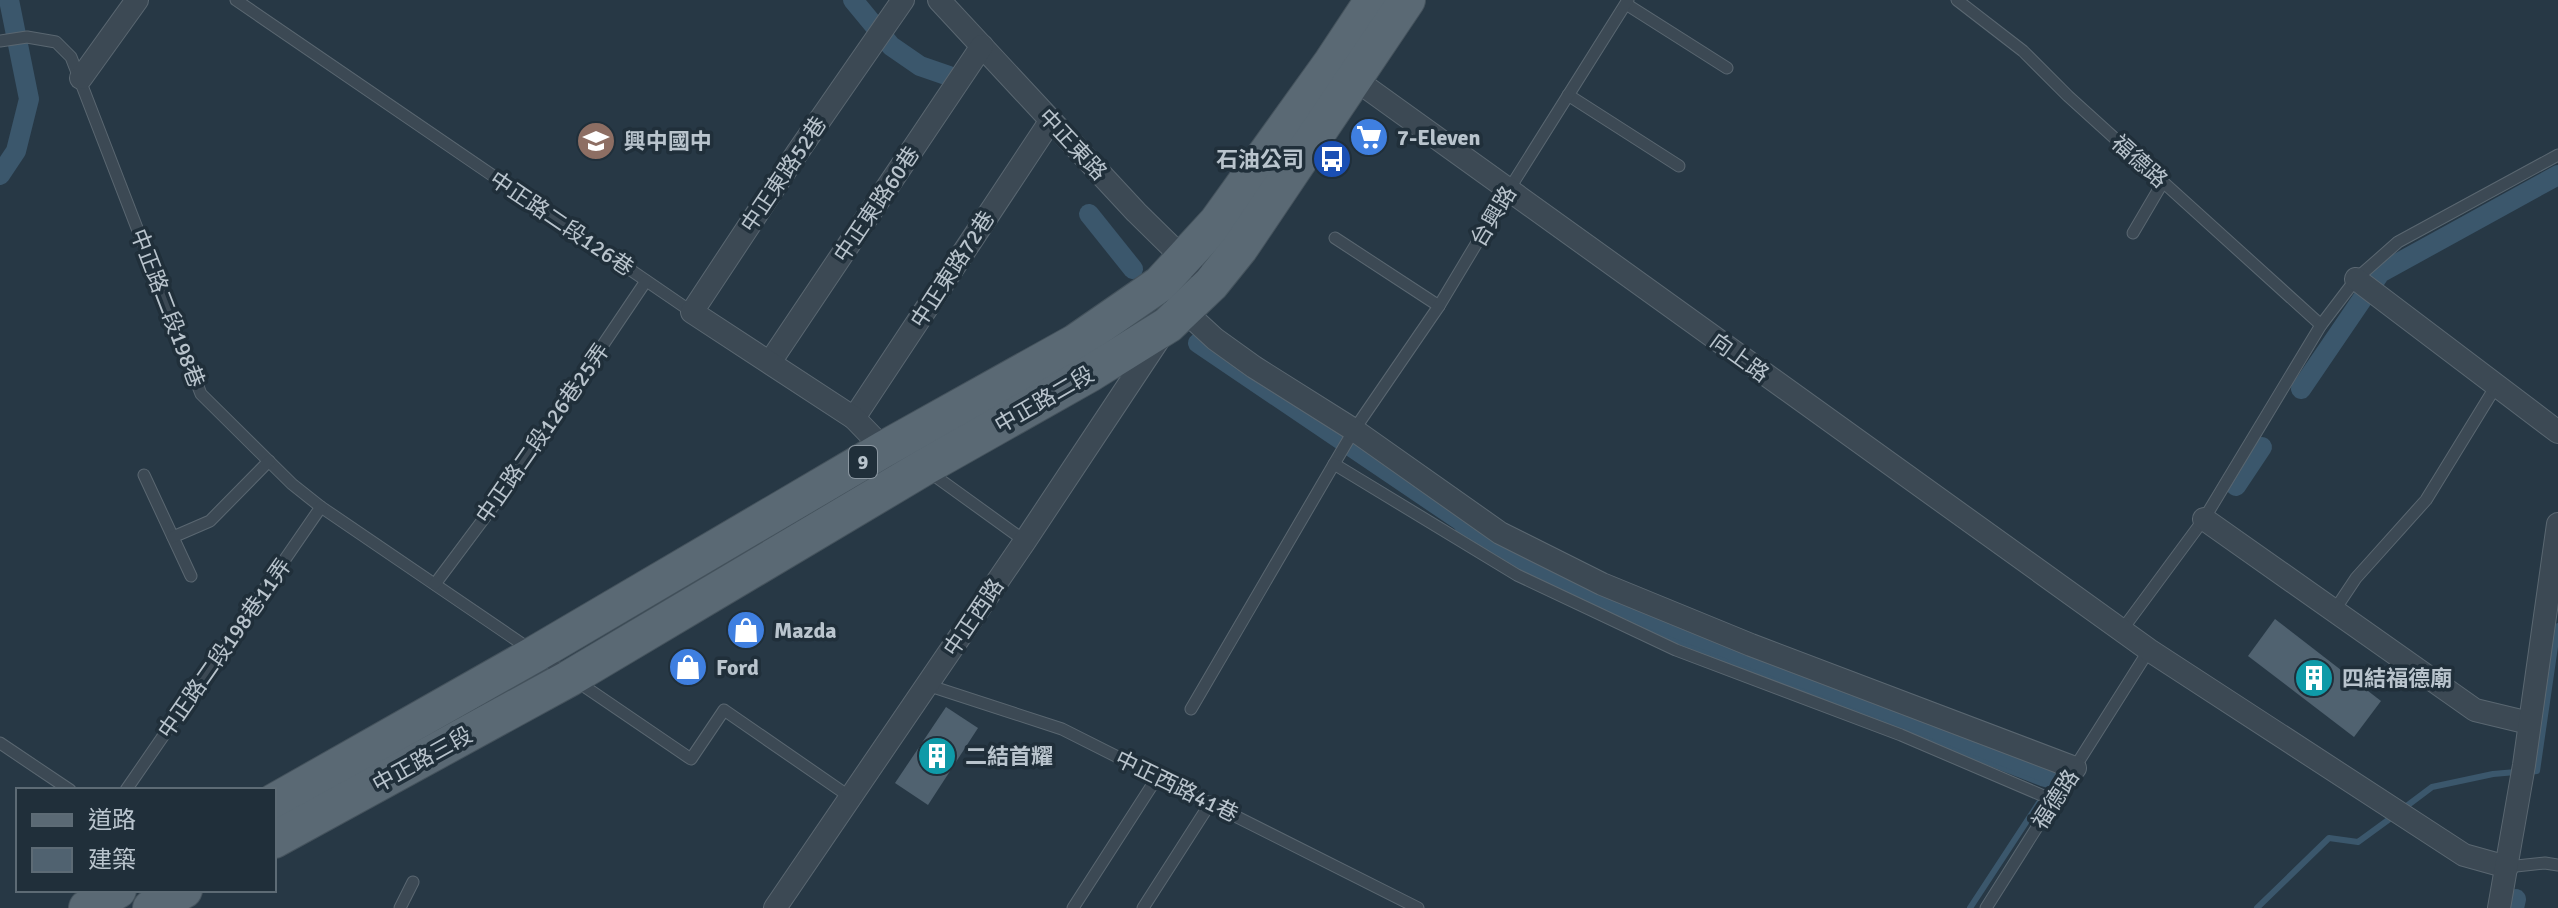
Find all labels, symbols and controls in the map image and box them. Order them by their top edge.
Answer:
street label: 中正東路 [1033,103,1113,186]
street label: 中正東路52巷 [735,111,832,237]
supermarket icon: 7-Eleven [1348,116,1390,158]
school or university icon: 興中國中 [575,120,617,162]
place label: 7-Eleven [1397,124,1480,151]
place label: 興中國中 [624,128,712,155]
street label: 福德路 [2106,129,2173,193]
bus stop icon: 石油公司 [1311,138,1353,180]
street label: 中正東路60巷 [828,141,925,267]
place label: 石油公司 [1216,146,1304,173]
street label: 中正路二段126巷 [485,165,639,281]
street label: 台興路 [1465,181,1522,252]
street label: 中正東路72巷 [905,206,1000,333]
street label: 中正路二段198巷 [125,225,210,391]
street label: 向上路 [1705,327,1774,388]
street label: 中正路二段126巷25弄 [470,338,615,528]
street label: 中正路二段 [990,360,1099,439]
road number: 9 [849,446,877,478]
street label: 中正路二段198巷11弄 [152,553,297,743]
street label: 中正西路 [938,573,1009,661]
shop icon: Mazda [725,609,767,651]
place label: Mazda [774,617,837,644]
shop icon: Ford [667,646,709,688]
place label: Ford [716,654,759,681]
building icon: 四結福德廟 [2293,657,2335,699]
place label: 四結福德廟 [2342,665,2452,692]
street label: 中正路三段 [368,721,477,798]
building icon: 二結首耀 [916,735,958,777]
place label: 二結首耀 [965,743,1053,770]
street label: 中正西路41巷 [1111,745,1243,828]
street label: 福德路 [2026,764,2085,834]
legend [16,788,276,892]
text: 道路 [88,805,136,835]
text: 建築 [88,845,136,875]

